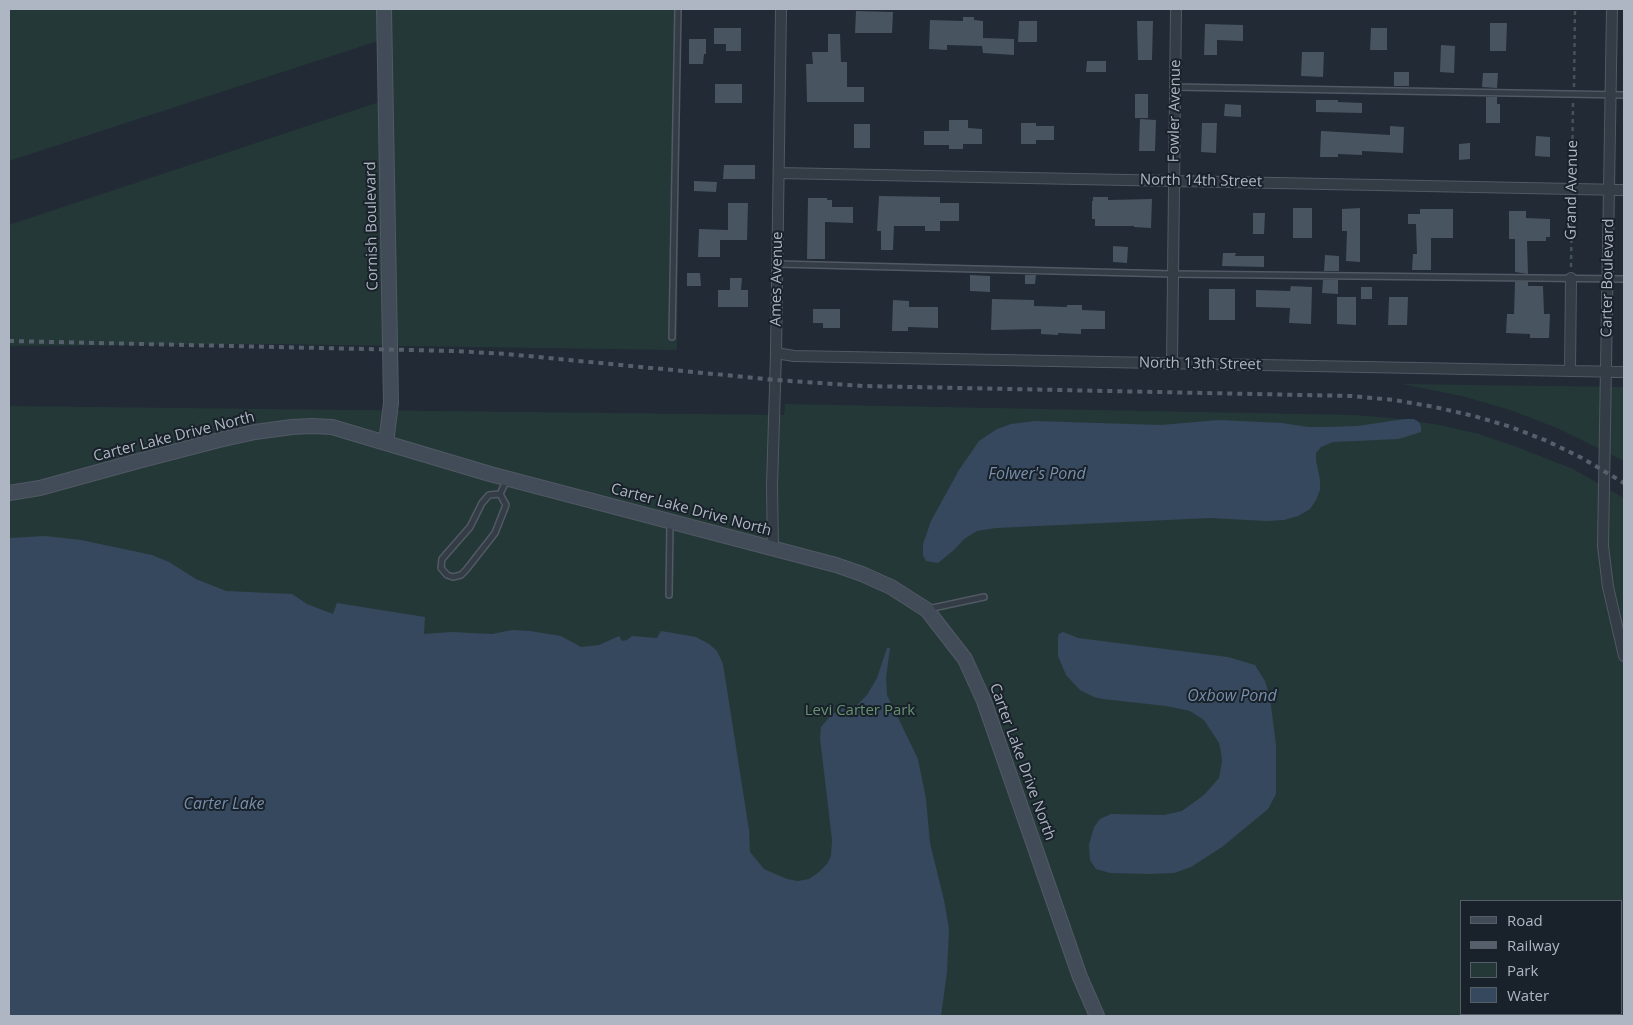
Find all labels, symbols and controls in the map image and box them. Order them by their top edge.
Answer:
street label: Fowler Avenue [1165,59,1185,163]
street label: Grand Avenue [1562,140,1582,240]
street label: Cornish Boulevard [362,161,382,291]
street label: North 14th Street [1140,171,1262,191]
street label: Carter Boulevard [1598,218,1618,338]
street label: Ames Avenue [767,231,787,327]
street label: North 13th Street [1139,354,1261,374]
street label: Carter Lake Drive North [91,408,257,466]
water label: Folwer's Pond [988,464,1086,484]
street label: Carter Lake Drive North [609,480,773,540]
street label: Carter Lake Drive North [985,681,1059,843]
water label: Oxbow Pond [1187,686,1277,706]
park label: Levi Carter Park [805,702,915,720]
water label: Carter Lake [183,794,264,814]
legend [1460,900,1623,1015]
text: Road [1507,910,1543,930]
text: Railway [1507,935,1560,955]
text: Park [1507,960,1538,980]
text: Water [1507,985,1549,1005]

